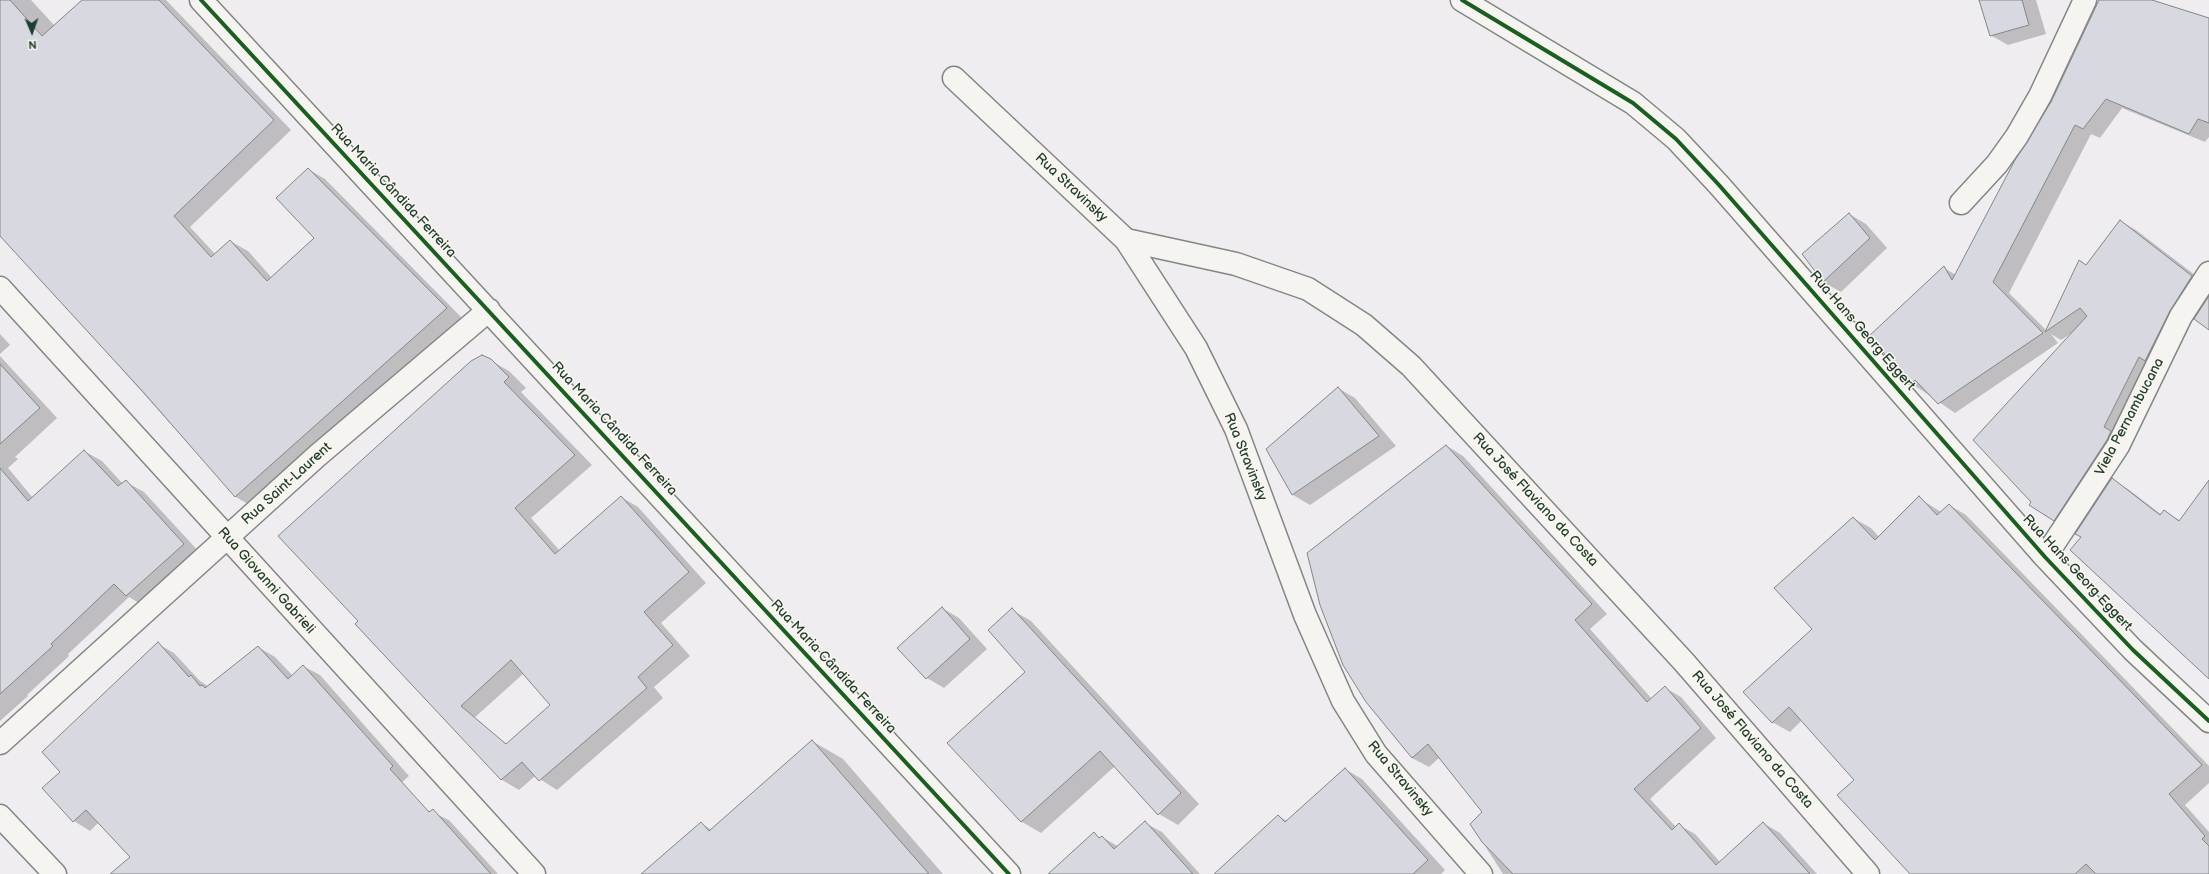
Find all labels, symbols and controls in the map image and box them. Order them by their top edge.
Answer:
north arrow [12,12,52,52]
text: N [28,38,37,51]
street label: Rua Maria Cândida Ferreira [327,121,459,261]
street label: Rua Stravinsky [1031,150,1111,226]
street label: Rua Hans Georg Eggert [1806,268,1918,394]
street label: Viela Pernambucana [2092,355,2168,479]
street label: Rua Maria Cândida Ferreira [548,359,680,499]
street label: Rua Stravinsky [1220,411,1270,503]
street label: Rua José Flaviano da Costa [1469,430,1601,570]
street label: Rua Saint-Laurent [239,439,335,529]
street label: Rua Hans Georg Eggert [2019,511,2135,635]
street label: Rua Giovanni Gabrieli [214,524,318,638]
street label: Rua Maria Cândida Ferreira [767,597,899,737]
street label: Rua José Flaviano da Costa [1688,668,1816,812]
street label: Rua Stravinsky [1364,738,1436,820]

